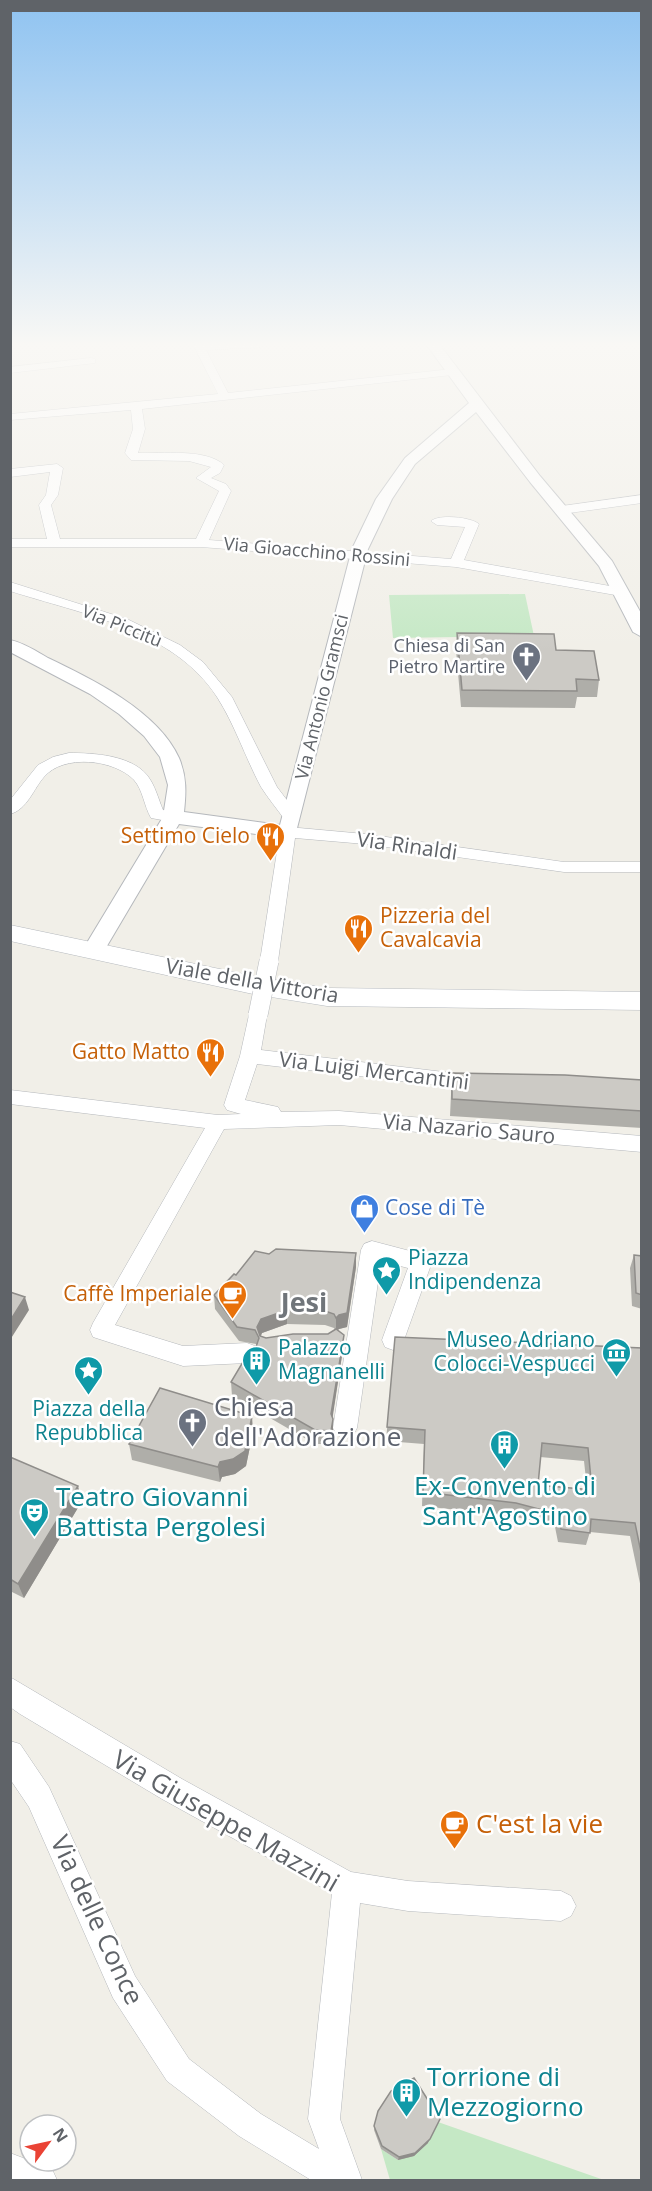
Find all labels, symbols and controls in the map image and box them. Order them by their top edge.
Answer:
street label: Via Gioacchino Rossini [223,531,411,571]
street label: Via Piccitù [79,598,166,652]
street label: Via Antonio Gramsci [289,612,353,782]
place label: Chiesa di San Pietro Martire [388,633,505,678]
church icon: Chiesa di San Pietro Martire [510,640,542,682]
restaurant icon: Settimo Cielo [255,820,287,862]
place label: Settimo Cielo [121,821,250,849]
street label: Via Rinaldi [355,824,459,866]
place label: Pizzeria del Cavalcavia [380,901,490,953]
restaurant icon: Pizzeria del Cavalcavia [343,912,375,954]
street label: Viale della Vittoria [163,951,341,1009]
restaurant icon: Gatto Matto [195,1036,227,1078]
place label: Gatto Matto [72,1037,190,1065]
street label: Via Luigi Mercantini [278,1044,471,1096]
street label: Via Nazario Sauro [382,1107,557,1149]
shop icon: Cose di Tè [348,1192,380,1234]
place label: Cose di Tè [385,1193,485,1221]
place label: Piazza Indipendenza [408,1243,541,1295]
place icon: Piazza Indipendenza [371,1254,403,1296]
cafe icon: Caffè Imperiale [217,1278,249,1320]
place label: Caffè Imperiale [63,1279,212,1307]
district label: Jesi [279,1283,327,1320]
place label: Museo Adriano Colocci-Vespucci [434,1325,595,1377]
place label: Palazzo Magnanelli [278,1333,385,1385]
museum icon: Museo Adriano Colocci-Vespucci [600,1336,632,1378]
building icon: Palazzo Magnanelli [241,1344,273,1386]
place icon: Piazza della Repubblica [73,1354,105,1396]
place label: Chiesa dell'Adorazione [214,1388,401,1454]
place label: Piazza della Repubblica [32,1394,146,1446]
church icon: Chiesa dell'Adorazione [177,1406,209,1448]
building icon: Ex-Convento di Sant'Agostino [489,1428,521,1470]
place label: Ex-Convento di Sant'Agostino [414,1467,596,1533]
place label: Teatro Giovanni Battista Pergolesi [56,1478,266,1544]
theatre icon: Teatro Giovanni Battista Pergolesi [19,1496,51,1538]
street label: Via Giuseppe Mazzini [107,1741,346,1900]
place label: C'est la vie [476,1805,603,1841]
cafe icon: C'est la vie [439,1808,471,1850]
street label: Via delle Conce [43,1829,153,2010]
place label: Torrione di Mezzogiorno [427,2058,584,2124]
building icon: Torrione di Mezzogiorno [390,2076,422,2118]
north arrow [18,2113,78,2173]
text: N [48,2123,73,2146]

